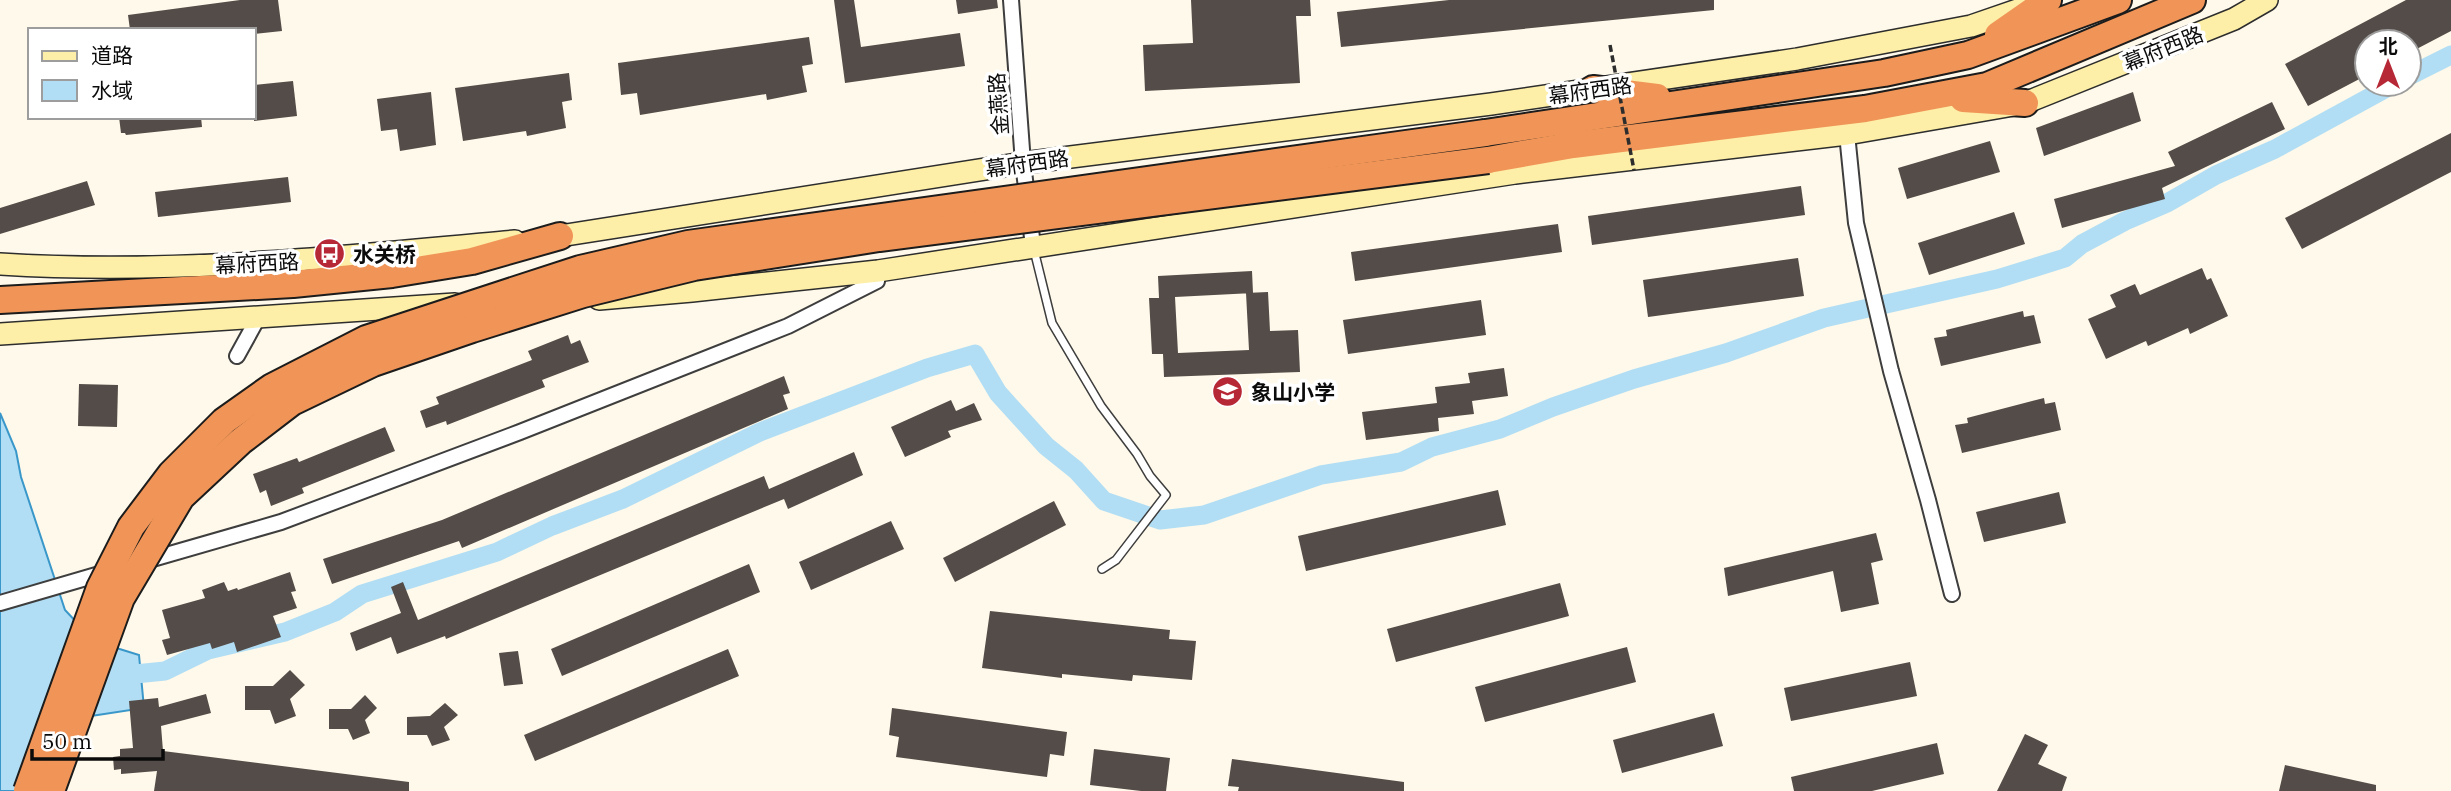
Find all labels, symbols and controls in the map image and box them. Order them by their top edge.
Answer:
street label: 幕府西路 [2119,19,2207,77]
legend [28,28,256,119]
north arrow [2353,28,2423,98]
text: 北 [2378,34,2398,58]
text: 道路 [91,41,133,69]
street label: 幕府西路 [1546,70,1634,110]
street label: 金燕路 [982,72,1014,136]
text: 水域 [91,76,133,104]
street label: 幕府西路 [983,143,1071,183]
bus stop icon: 水关桥 [313,237,347,271]
place label: 水关桥 [353,240,416,268]
street label: 幕府西路 [214,247,300,279]
school or university icon: 象山小学 [1211,375,1245,409]
place label: 象山小学 [1251,378,1335,406]
scale bar [32,718,163,762]
text: 50 m [42,727,92,755]

